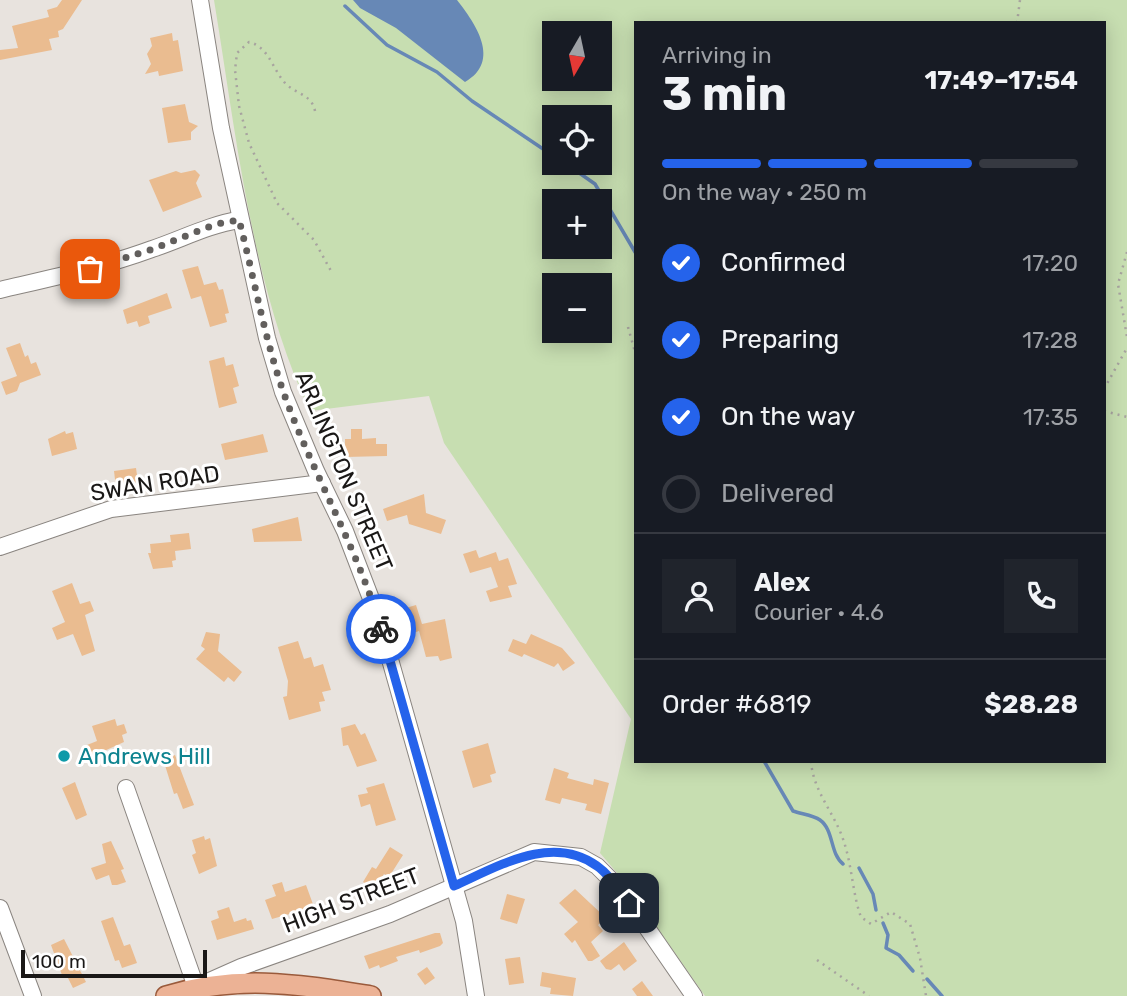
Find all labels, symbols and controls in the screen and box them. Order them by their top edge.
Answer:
north arrow [542,21,612,91]
map controls [542,21,612,343]
text: Arriving in [662,41,772,69]
text: 17:49–17:54 [924,65,1078,96]
text: 3 min [662,67,787,122]
button: locate [542,105,612,175]
text: On the way · 250 m [662,178,867,206]
button: + [542,189,612,259]
pin [60,239,120,299]
icon: check [662,244,700,282]
text: Confirmed [721,247,846,278]
text: 17:20 [1022,249,1078,277]
icon: bag [71,250,109,288]
button: − [542,273,612,343]
icon: check [662,321,700,359]
text: Preparing [721,324,839,355]
text: 17:28 [1022,326,1078,354]
street label: ARLINGTON STREET [289,367,399,575]
icon: check [662,398,700,436]
text: On the way [721,401,855,432]
text: 17:35 [1023,403,1078,431]
street label: SWAN ROAD [88,459,222,507]
text: Delivered [721,478,834,509]
button: person [662,559,736,633]
button: phone [1004,559,1078,633]
text: Alex [754,567,810,598]
courier [346,594,416,664]
text: Courier · 4.6 [754,598,884,626]
icon: bike [362,610,400,648]
text: Order #6819 [662,689,812,720]
text: $28.28 [984,689,1078,720]
place label: Andrews Hill [78,742,211,770]
marker: Andrews Hill [56,748,72,764]
street label: HIGH STREET [279,861,423,939]
pin [599,873,659,933]
icon: home [610,884,648,922]
scale bar [21,947,206,979]
text: 100 m [32,950,86,973]

